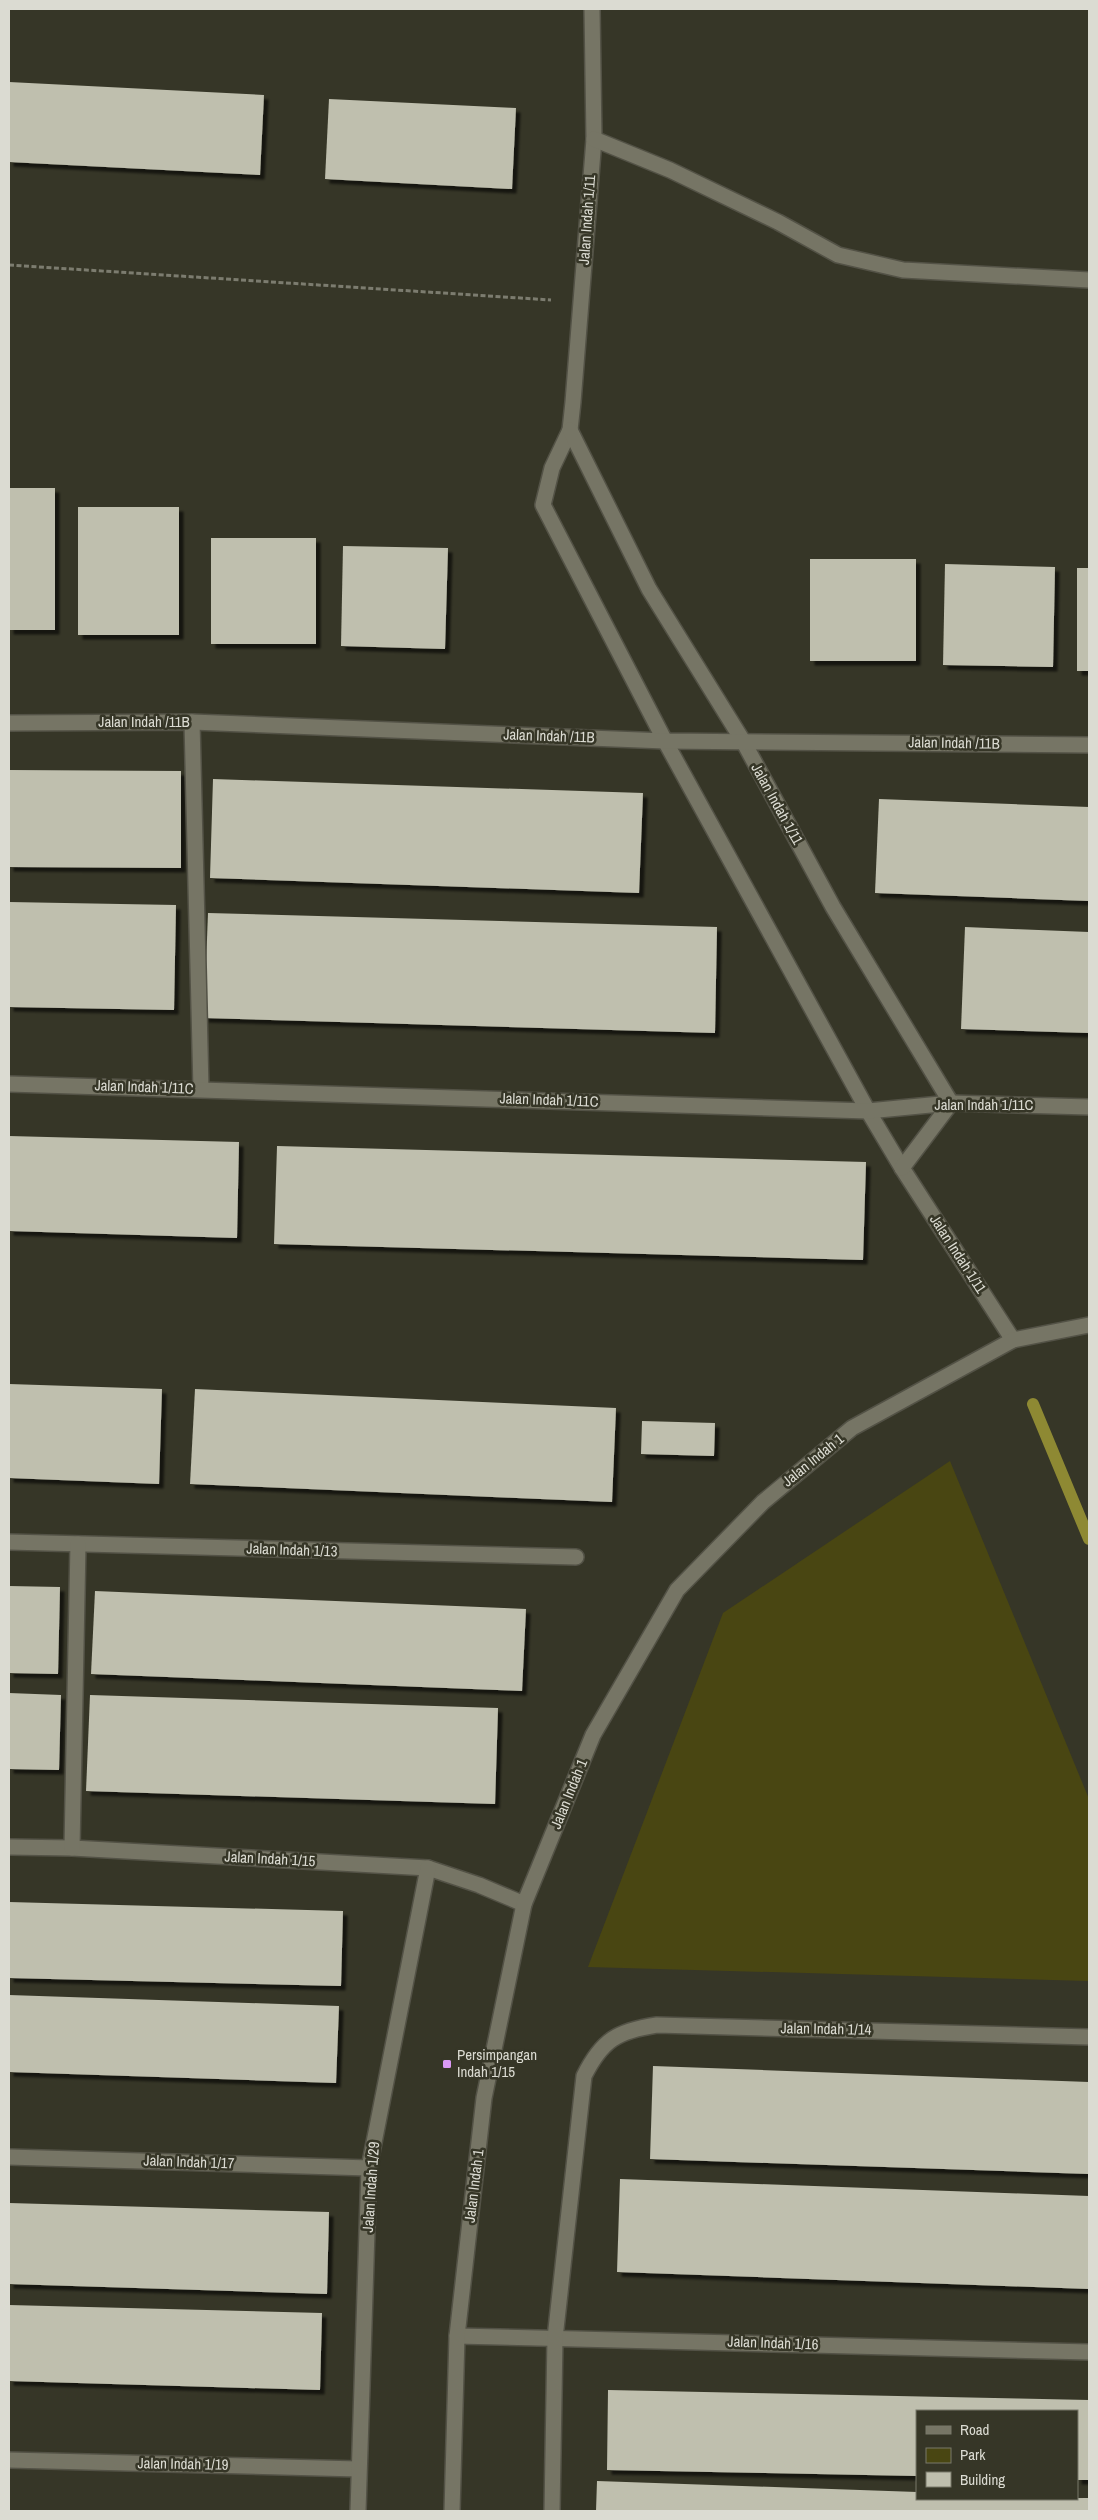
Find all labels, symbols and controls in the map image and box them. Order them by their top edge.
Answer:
street label: Jalan Indah 1/11 [573,174,600,266]
street label: Jalan Indah /11B [98,711,190,732]
street label: Jalan Indah /11B [503,723,595,748]
street label: Jalan Indah /11B [908,731,1000,754]
street label: Jalan Indah 1/11 [746,759,809,848]
street label: Jalan Indah 1/11C [94,1074,194,1099]
street label: Jalan Indah 1/11C [499,1087,599,1112]
street label: Jalan Indah 1/11C [935,1094,1034,1115]
street label: Jalan Indah 1/11 [925,1210,992,1297]
street label: Jalan Indah 1 [777,1428,848,1491]
street label: Jalan Indah 1/13 [246,1537,338,1562]
street label: Jalan Indah 1 [545,1755,592,1832]
street label: Jalan Indah 1/15 [224,1846,316,1871]
street label: Jalan Indah 1/14 [780,2017,872,2040]
place label: Persimpangan Indah 1/15 [457,2044,537,2082]
marker: Persimpangan Indah 1/15 [441,2058,453,2070]
street label: Jalan Indah 1/29 [357,2141,384,2233]
street label: Jalan Indah 1 [459,2148,488,2224]
street label: Jalan Indah 1/17 [143,2149,235,2174]
street label: Jalan Indah 1/16 [727,2330,819,2355]
legend [916,2410,1078,2500]
text: Road [960,2419,989,2440]
text: Park [960,2444,986,2465]
street label: Jalan Indah 1/19 [137,2452,229,2475]
text: Building [960,2469,1005,2490]

